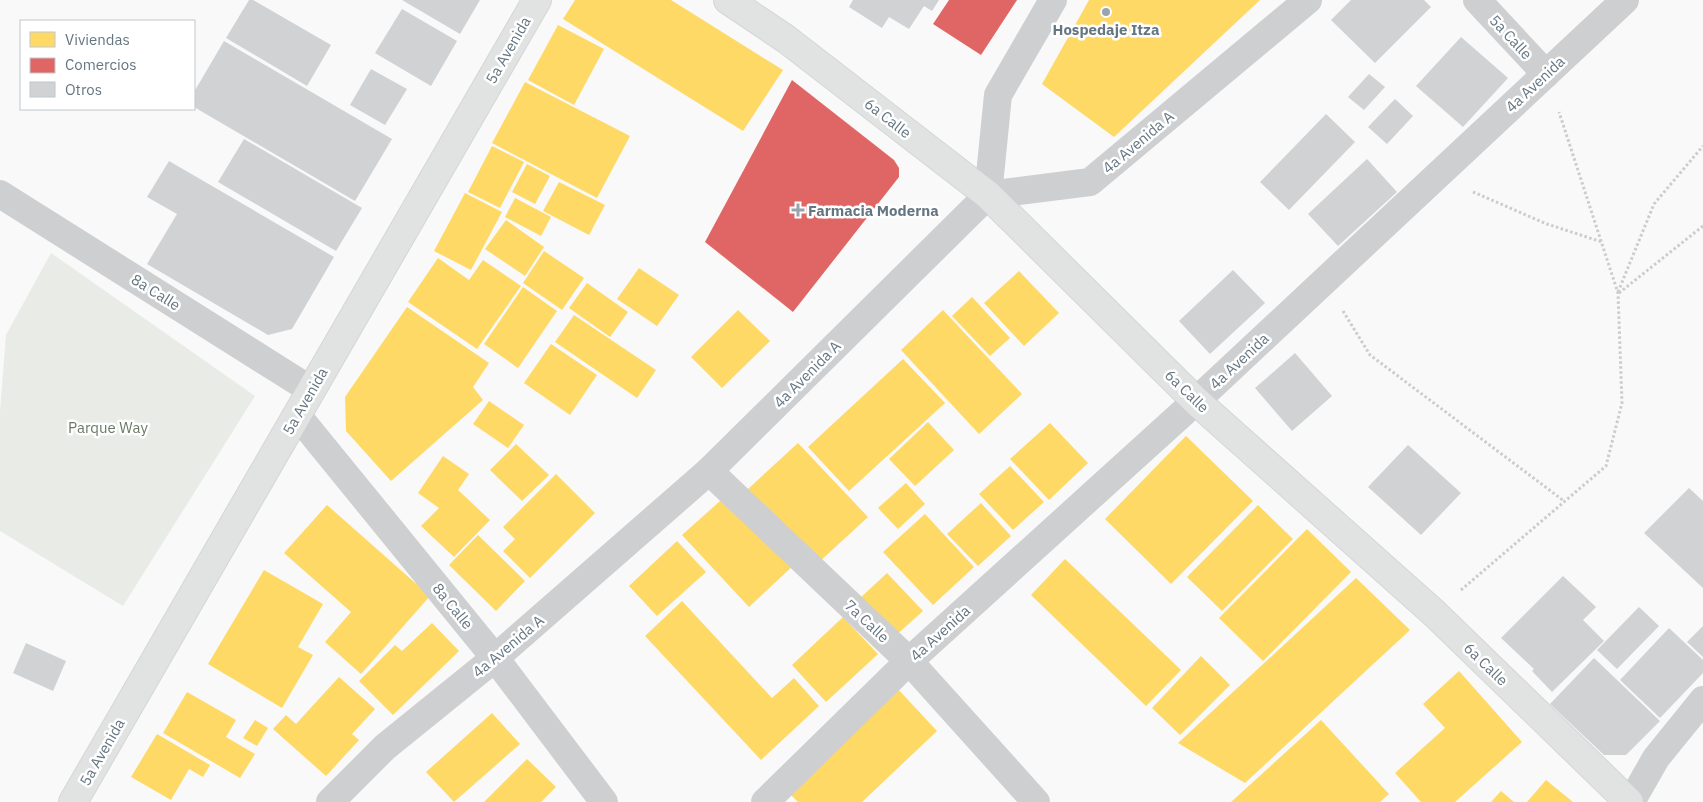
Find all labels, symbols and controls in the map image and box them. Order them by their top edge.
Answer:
marker: Hospedaje Itza [1100,6,1112,18]
street label: 5a Calle [1486,11,1536,63]
street label: 5a Avenida [481,13,535,87]
legend [20,20,195,110]
place label: Hospedaje Itza [1053,20,1160,39]
text: Viviendas [65,30,130,49]
street label: 4a Avenida [1501,52,1569,116]
text: Comercios [65,55,136,74]
text: Otros [65,80,102,99]
street label: 6a Calle [861,94,915,142]
street label: 4a Avenida A [1098,106,1178,177]
place label: Farmacia Moderna [808,201,939,220]
marker: Farmacia Moderna [792,204,804,216]
street label: 8a Calle [128,270,184,314]
street label: 4a Avenida [1205,329,1273,393]
street label: 4a Avenida A [769,336,845,412]
street label: 5a Avenida [278,364,332,438]
street label: 6a Calle [1161,365,1213,417]
park label: Parque Way [68,418,149,437]
street label: 8a Calle [429,579,477,633]
street label: 7a Calle [841,596,893,646]
street label: 4a Avenida [906,601,974,665]
street label: 4a Avenida A [468,610,548,681]
street label: 6a Calle [1460,638,1512,690]
street label: 5a Avenida [75,715,129,789]

